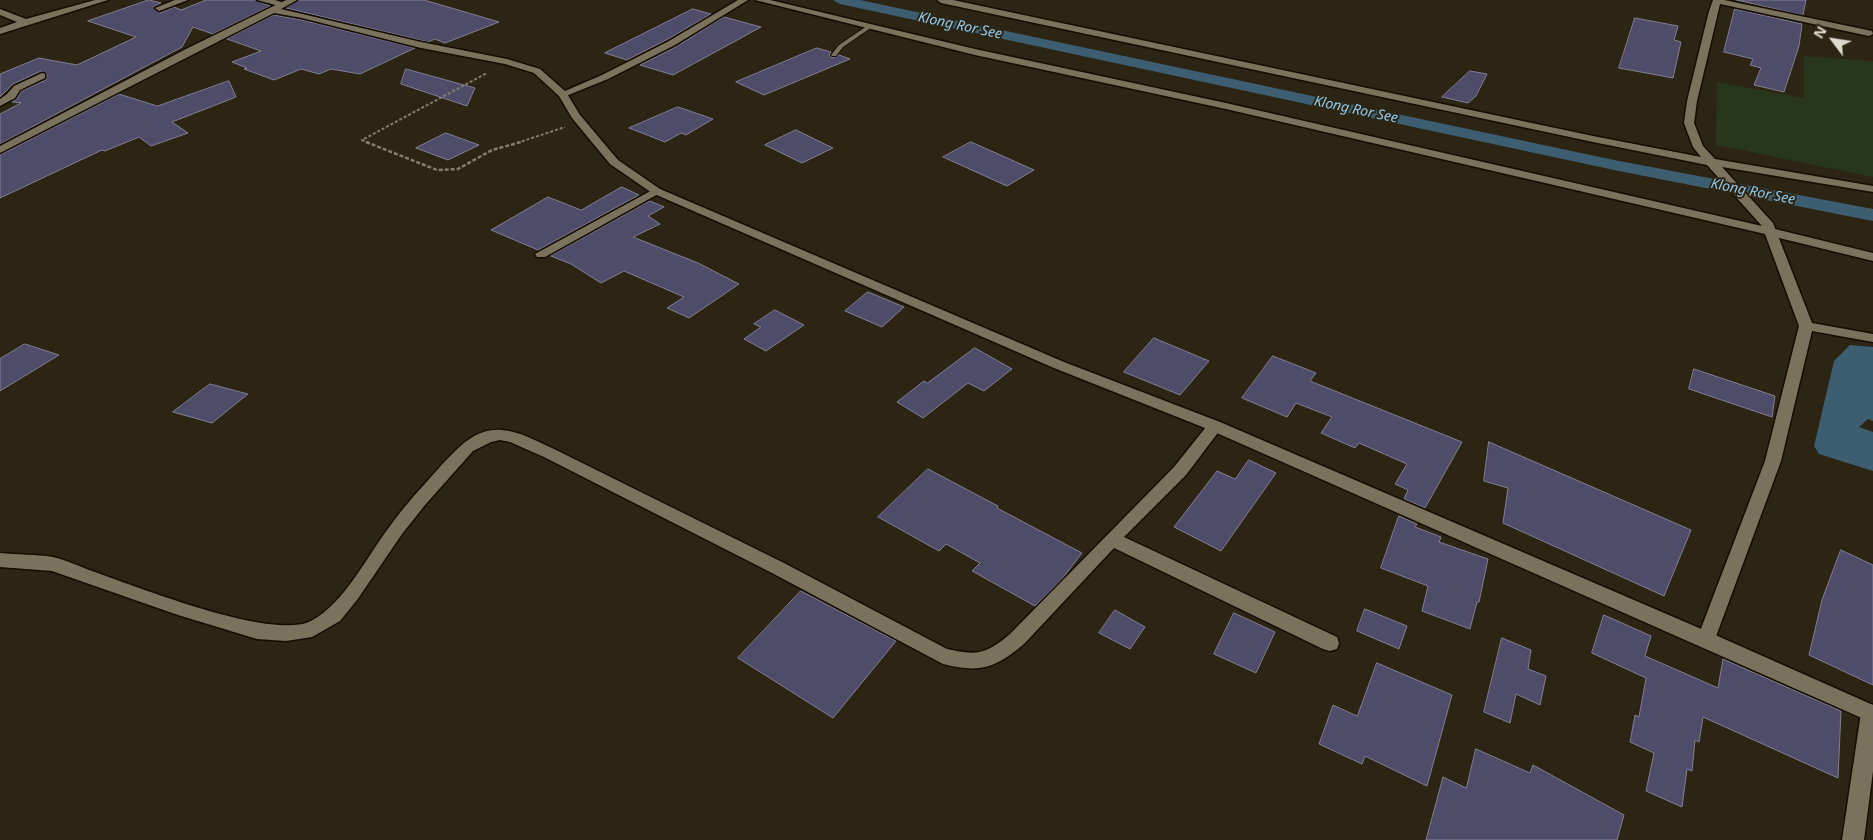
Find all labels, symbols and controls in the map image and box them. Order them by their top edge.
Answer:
water label: Klong Ror See [917,9,1003,43]
north arrow [1808,15,1858,65]
text: N [1809,22,1831,42]
water label: Klong Ror See [1313,93,1399,127]
water label: Klong Ror See [1709,176,1797,208]

